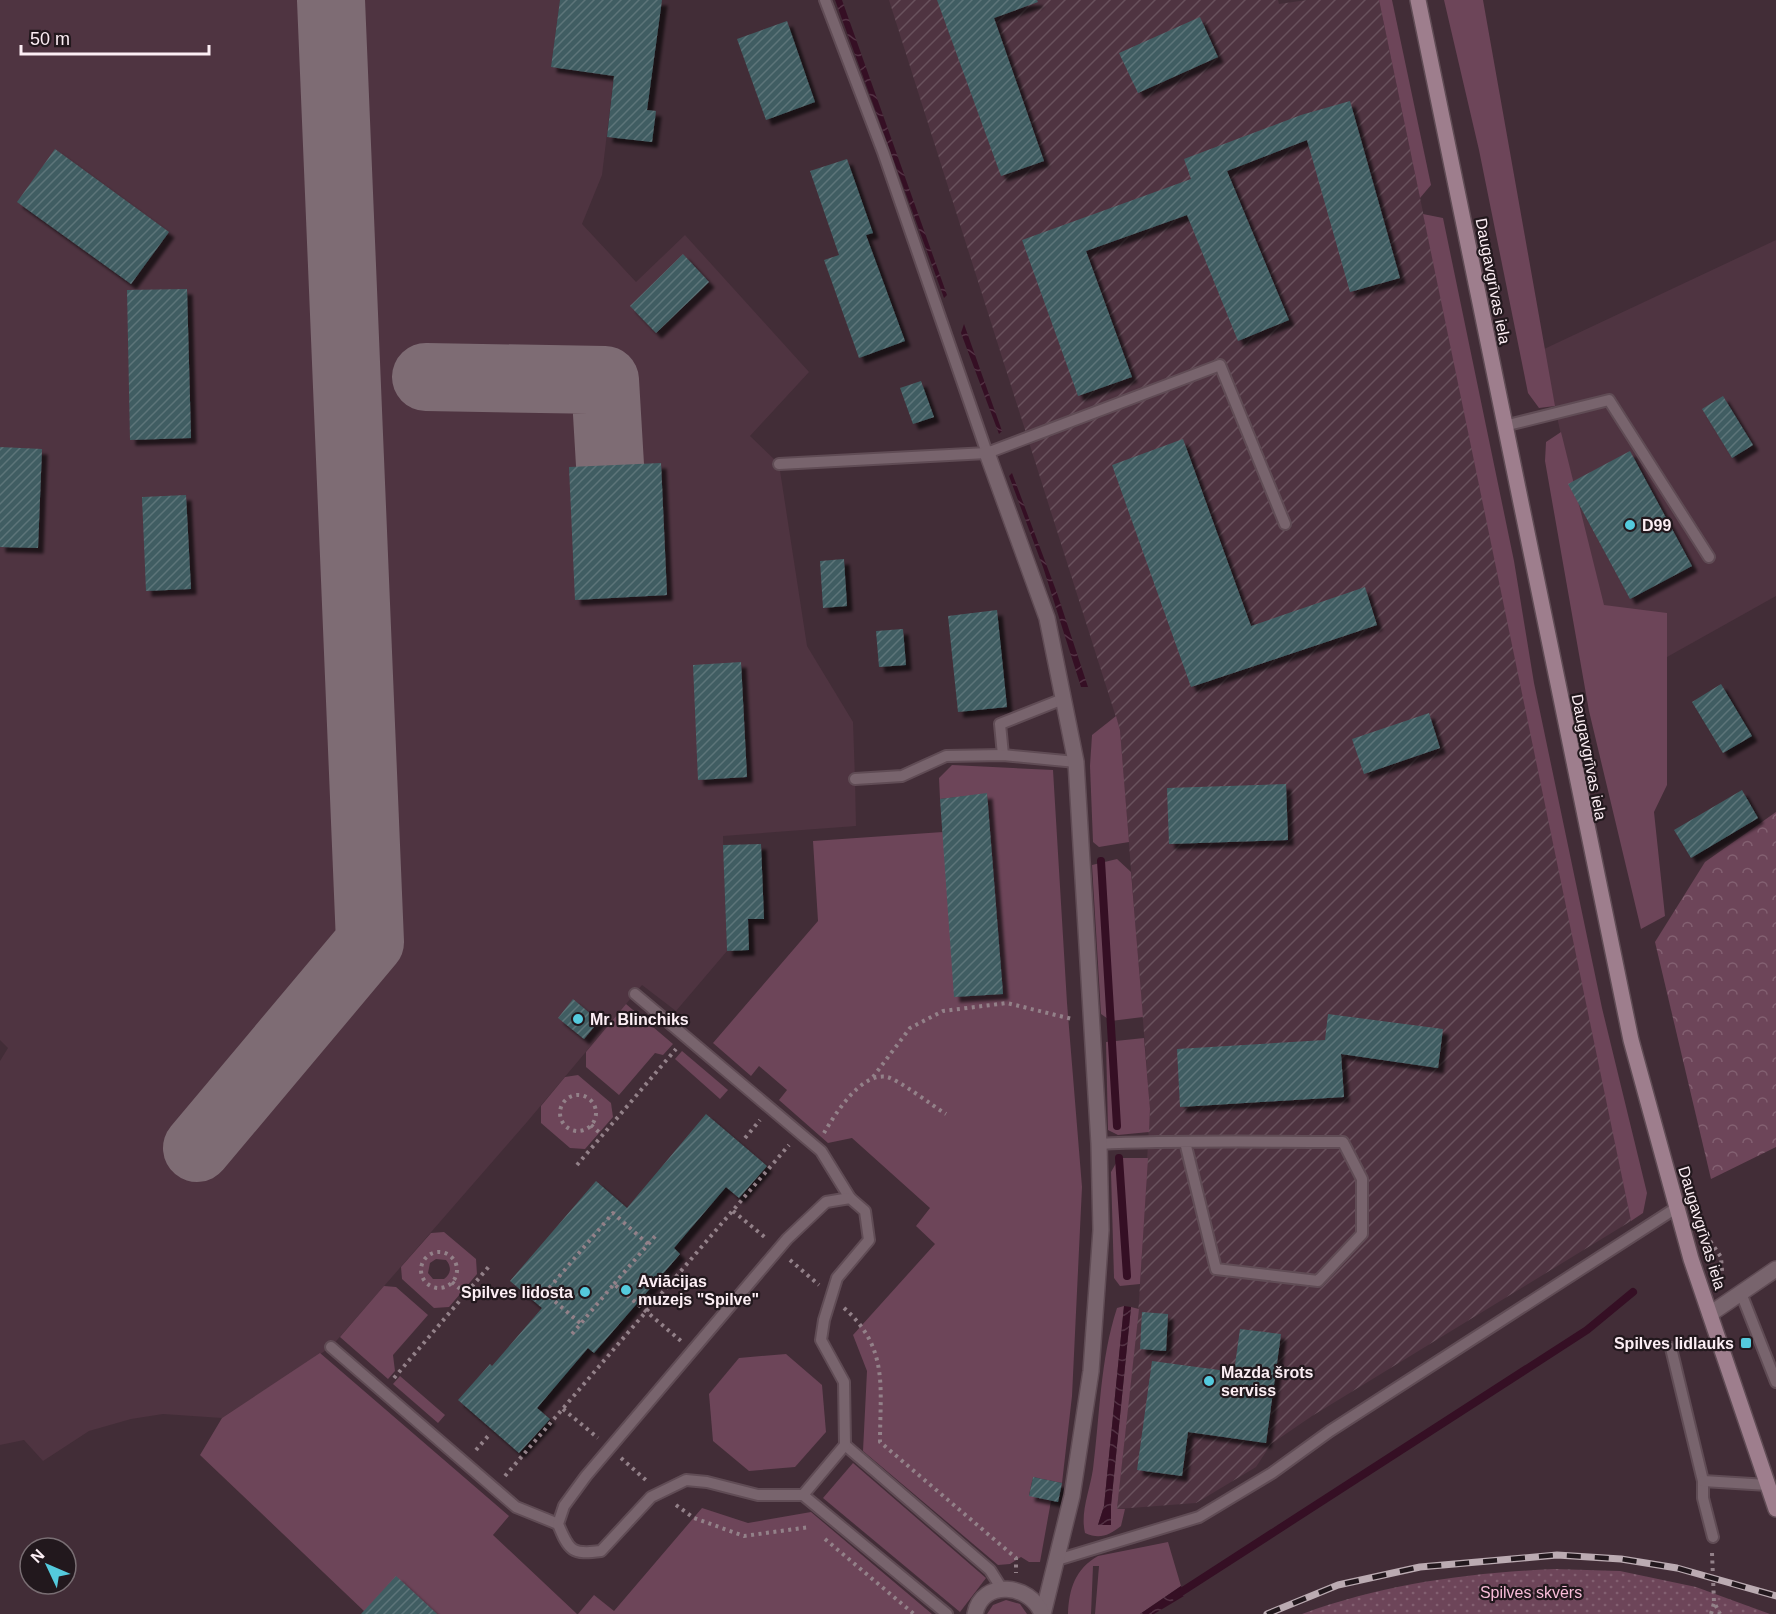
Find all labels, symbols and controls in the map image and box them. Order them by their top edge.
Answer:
scale bar [21,18,208,56]
text: 50 m [30,29,70,49]
street label: Daugavgrīvas iela [1472,217,1514,346]
place label: D99 [1642,517,1671,534]
marker: D99 [1623,518,1637,532]
street label: Daugavgrīvas iela [1568,693,1610,822]
place label: Mr. Blinchiks [590,1011,689,1028]
marker: Mr. Blinchiks [571,1012,585,1026]
street label: Daugavgrīvas iela [1675,1164,1729,1292]
place label: Aviācijas muzejs "Spilve" [638,1273,759,1308]
marker: Aviācijas muzejs "Spilve" [619,1283,633,1297]
place label: Spilves lidosta [461,1284,573,1301]
marker: Spilves lidosta [578,1285,592,1299]
place label: Spilves lidlauks [1614,1335,1734,1352]
marker: Spilves lidlauks [1739,1336,1753,1350]
place label: Mazda šrots serviss [1221,1364,1314,1399]
marker: Mazda šrots serviss [1202,1374,1216,1388]
north arrow [18,1536,78,1596]
text: N [27,1546,48,1566]
park label: Spilves skvērs [1480,1584,1582,1601]

